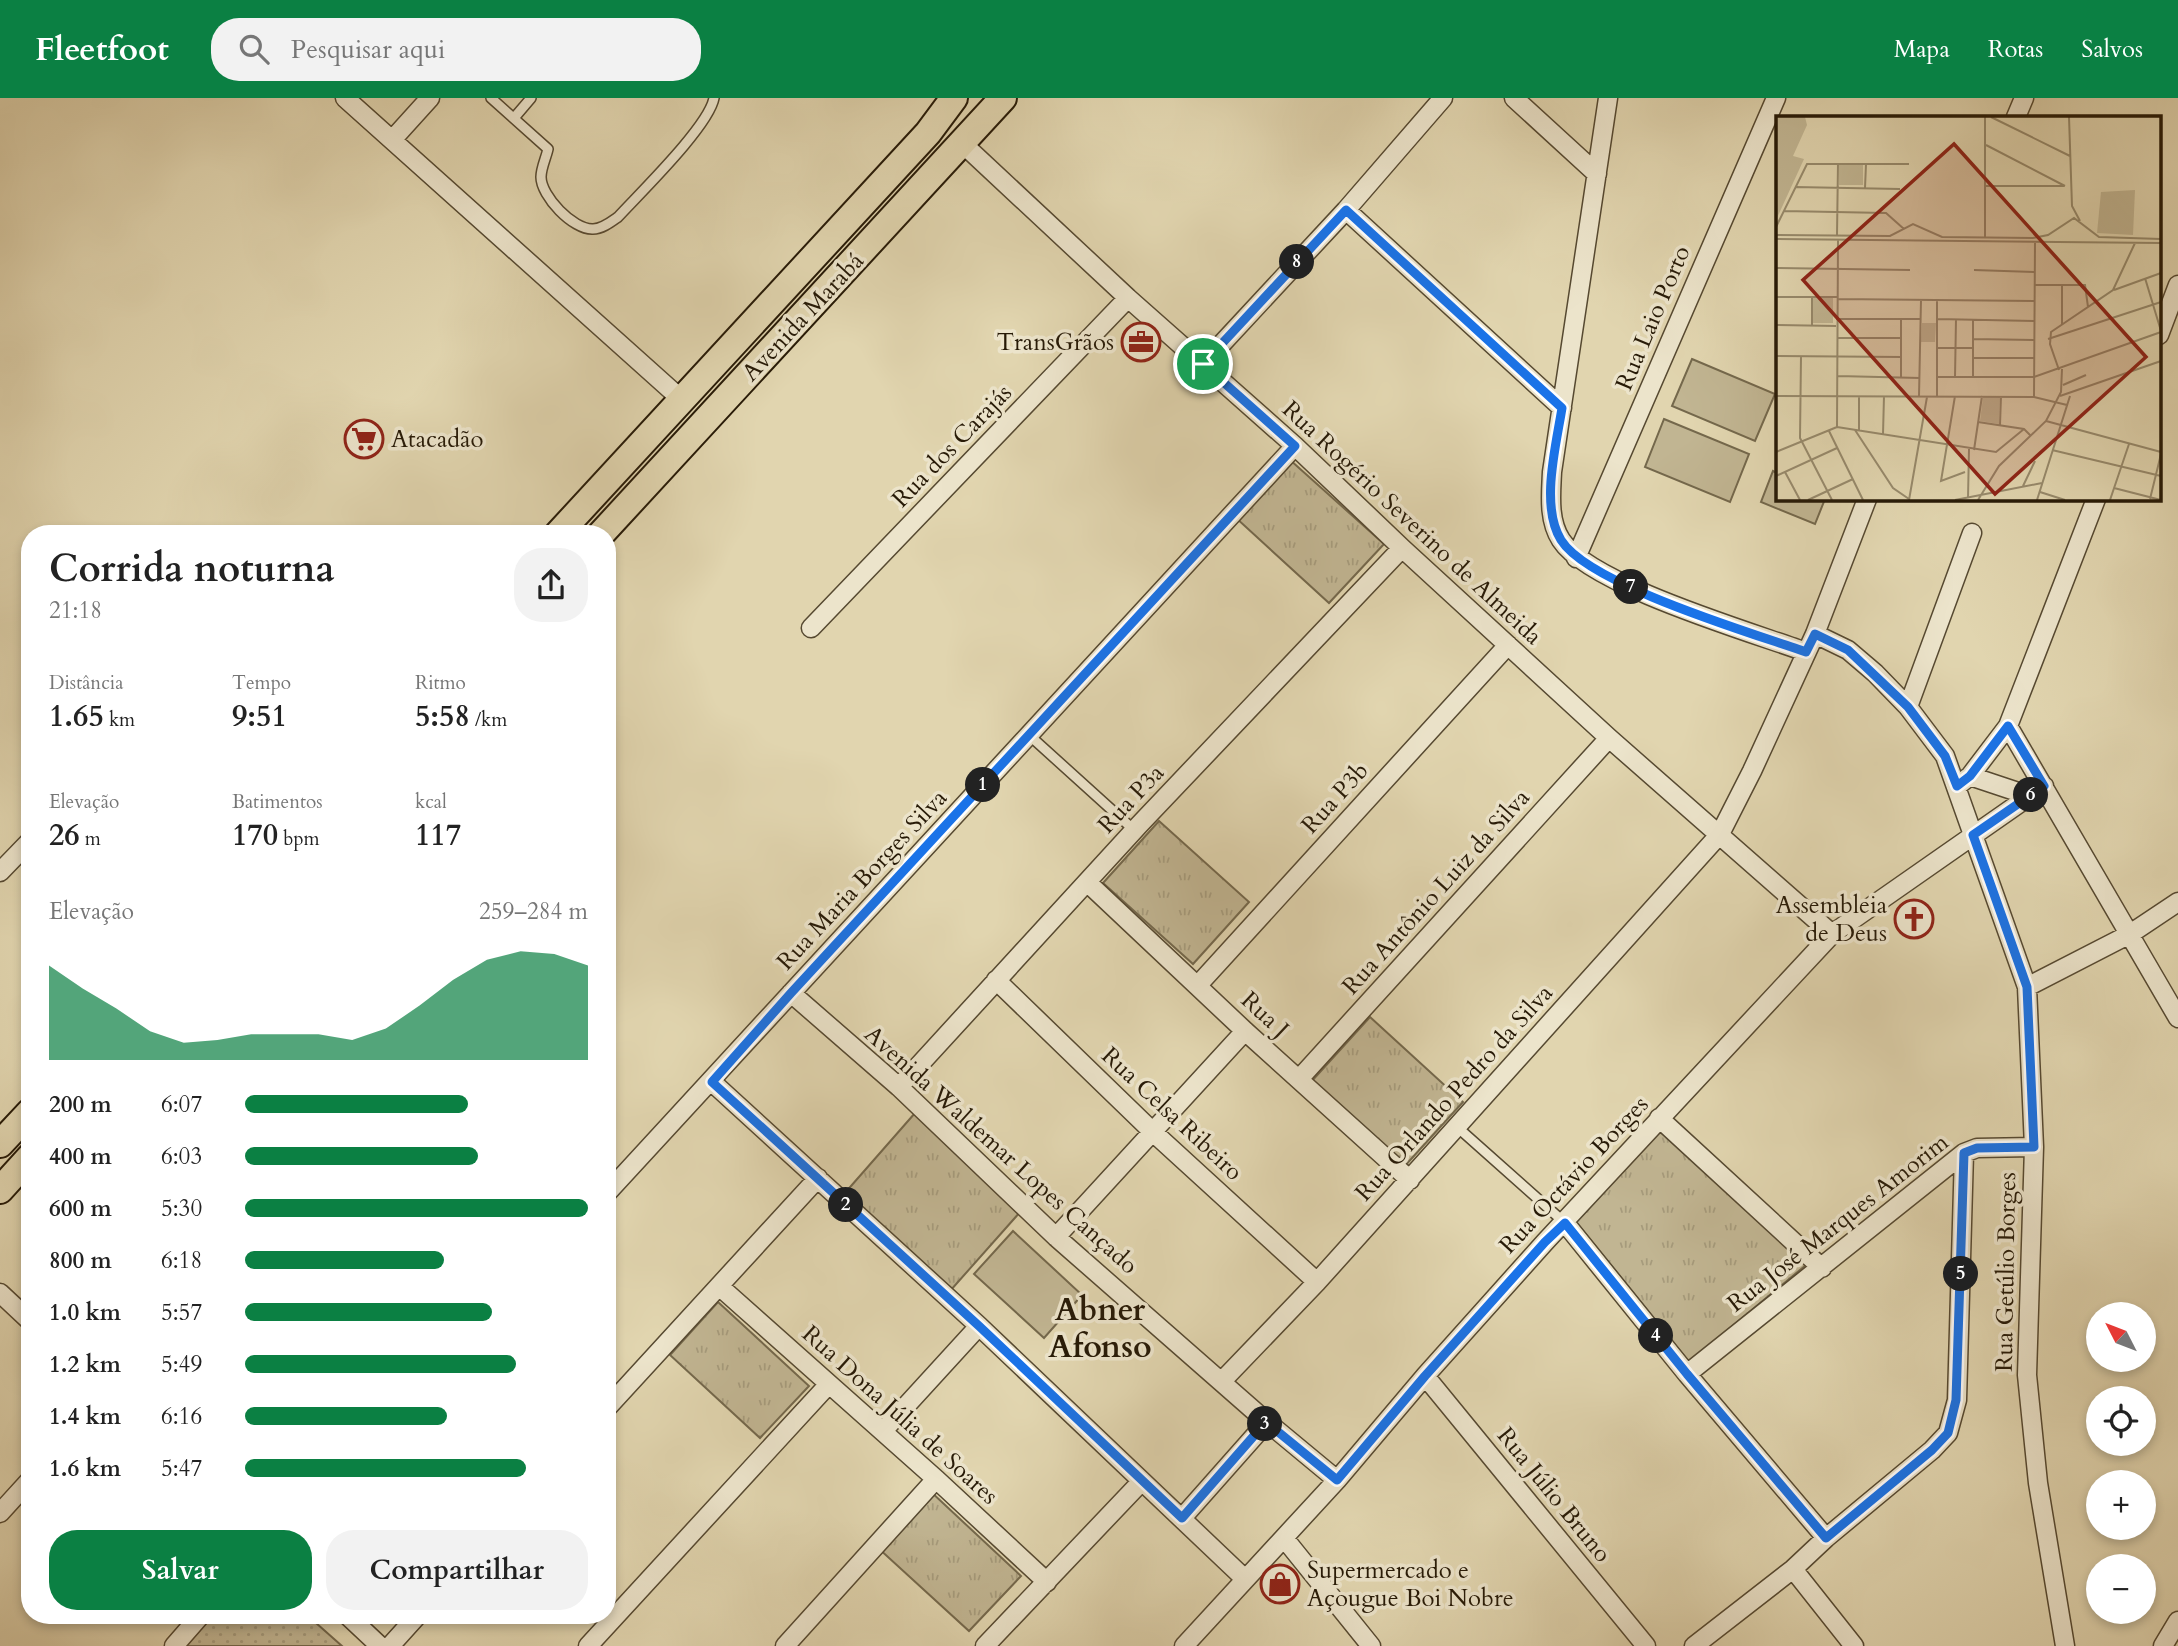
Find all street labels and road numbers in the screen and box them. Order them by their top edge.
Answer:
street label: Rua Laio Porto [1608,241,1698,395]
street label: Avenida Marabá [735,245,872,389]
street label: Rua dos Carajás [885,377,1019,515]
street label: Rua Rogério Severino de Almeida [1275,393,1550,653]
street label: Rua P3b [1294,755,1376,841]
street label: Rua P3a [1090,757,1172,841]
street label: Rua Maria Borges Silva [769,782,955,978]
street label: Rua Antônio Luiz da Silva [1335,782,1538,1002]
street label: Rua Orlando Pedro da Silva [1348,977,1561,1209]
street label: Rua J [1234,984,1296,1046]
street label: Avenida Waldemar Lopes Cançado [857,1018,1145,1282]
street label: Rua Celsa Ribeiro [1094,1040,1250,1188]
street label: Rua Octávio Borges [1492,1089,1656,1261]
street label: Rua José Marques Amorim [1721,1126,1956,1320]
street label: Rua Getúlio Borges [1988,1172,2024,1372]
street label: Rua Dona Júlia de Soares [795,1318,1005,1512]
street label: Rua Júlio Bruno [1489,1420,1619,1570]

